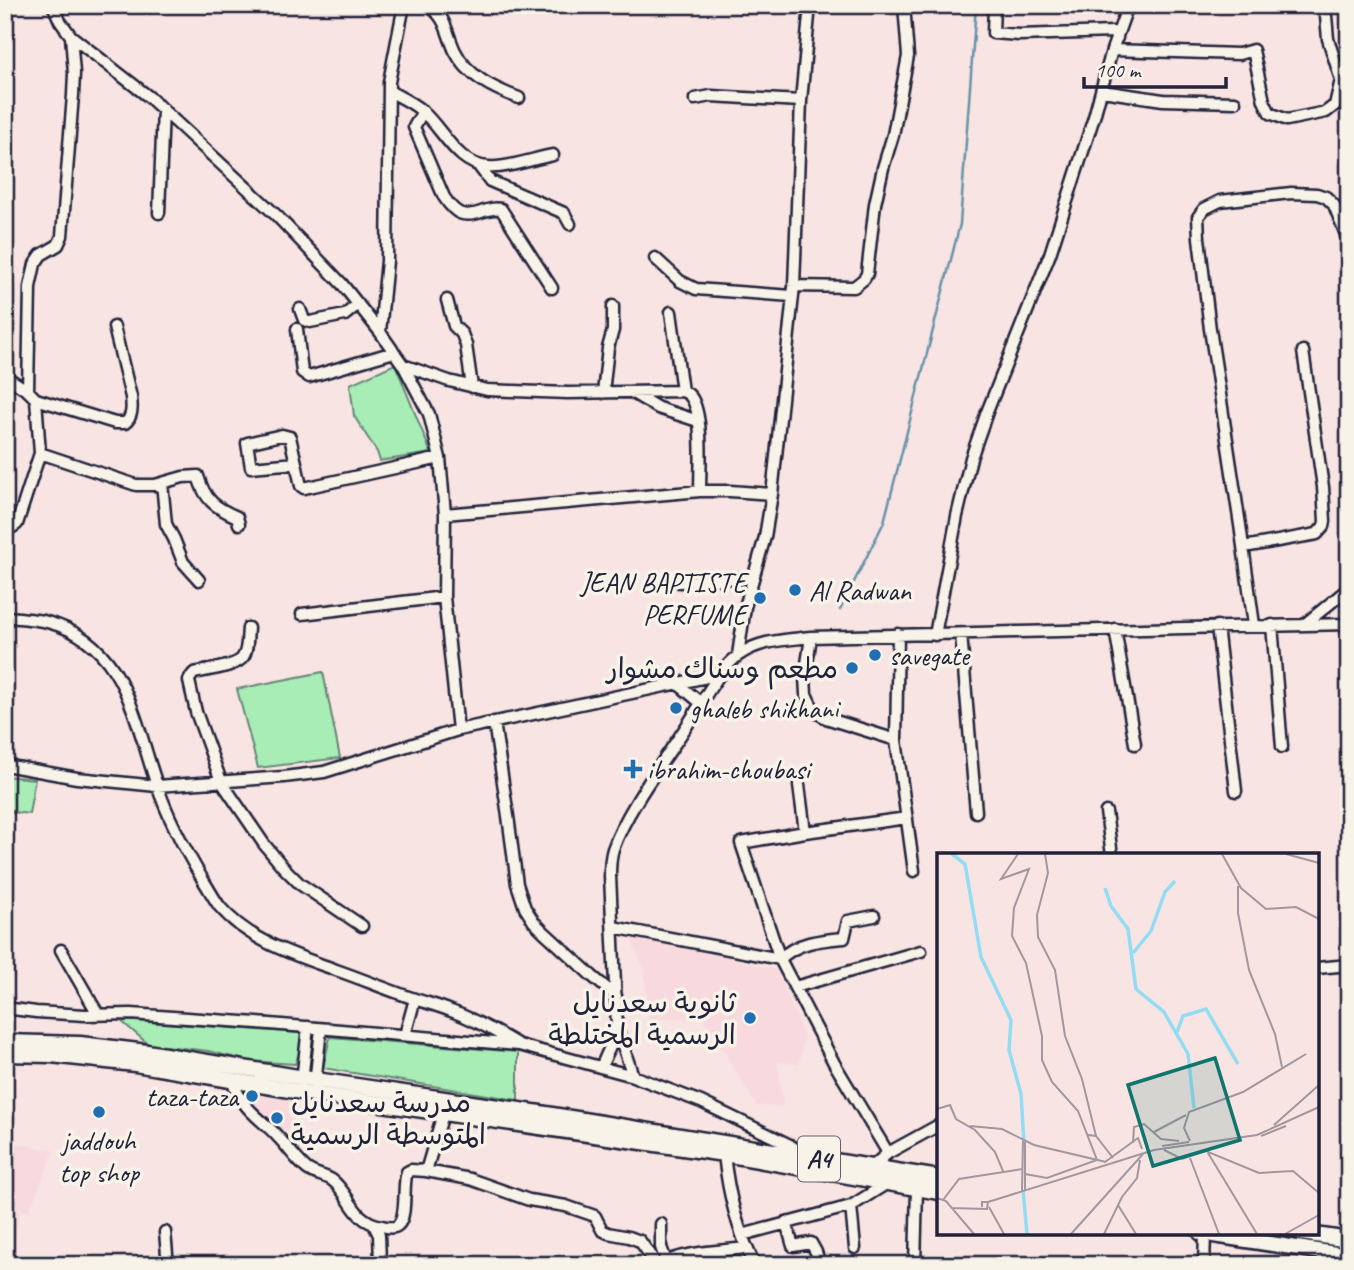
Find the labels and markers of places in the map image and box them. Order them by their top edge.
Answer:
place label: JEAN BAPTISTE PERFUME [578,565,750,632]
place label: Al Radwan [809,573,912,608]
marker: Al Radwan [787,582,803,598]
marker: JEAN BAPTISTE PERFUME [752,590,768,606]
place label: savegate [889,638,971,673]
marker: savegate [867,647,883,663]
place label: مطعم وسناك مشوار [605,651,838,690]
marker: مطعم وسناك مشوار [844,660,860,676]
place label: ghaleb shikhani [690,691,842,726]
marker: ghaleb shikhani [668,700,684,716]
place label: ibrahim-choubasi [647,752,814,787]
marker: ibrahim-choubasi [625,761,641,777]
place label: ثانوية سعدنايل الرسمية المختلطة [549,985,737,1052]
marker: ثانوية سعدنايل الرسمية المختلطة [742,1010,758,1026]
place label: taza-taza [146,1079,240,1114]
place label: مدرسة سعدنايل المتوسطة الرسمية [291,1085,486,1152]
marker: taza-taza [244,1088,260,1104]
marker: jaddouh top shop [91,1104,107,1120]
marker: مدرسة سعدنايل المتوسطة الرسمية [269,1110,285,1126]
place label: jaddouh top shop [59,1123,140,1190]

